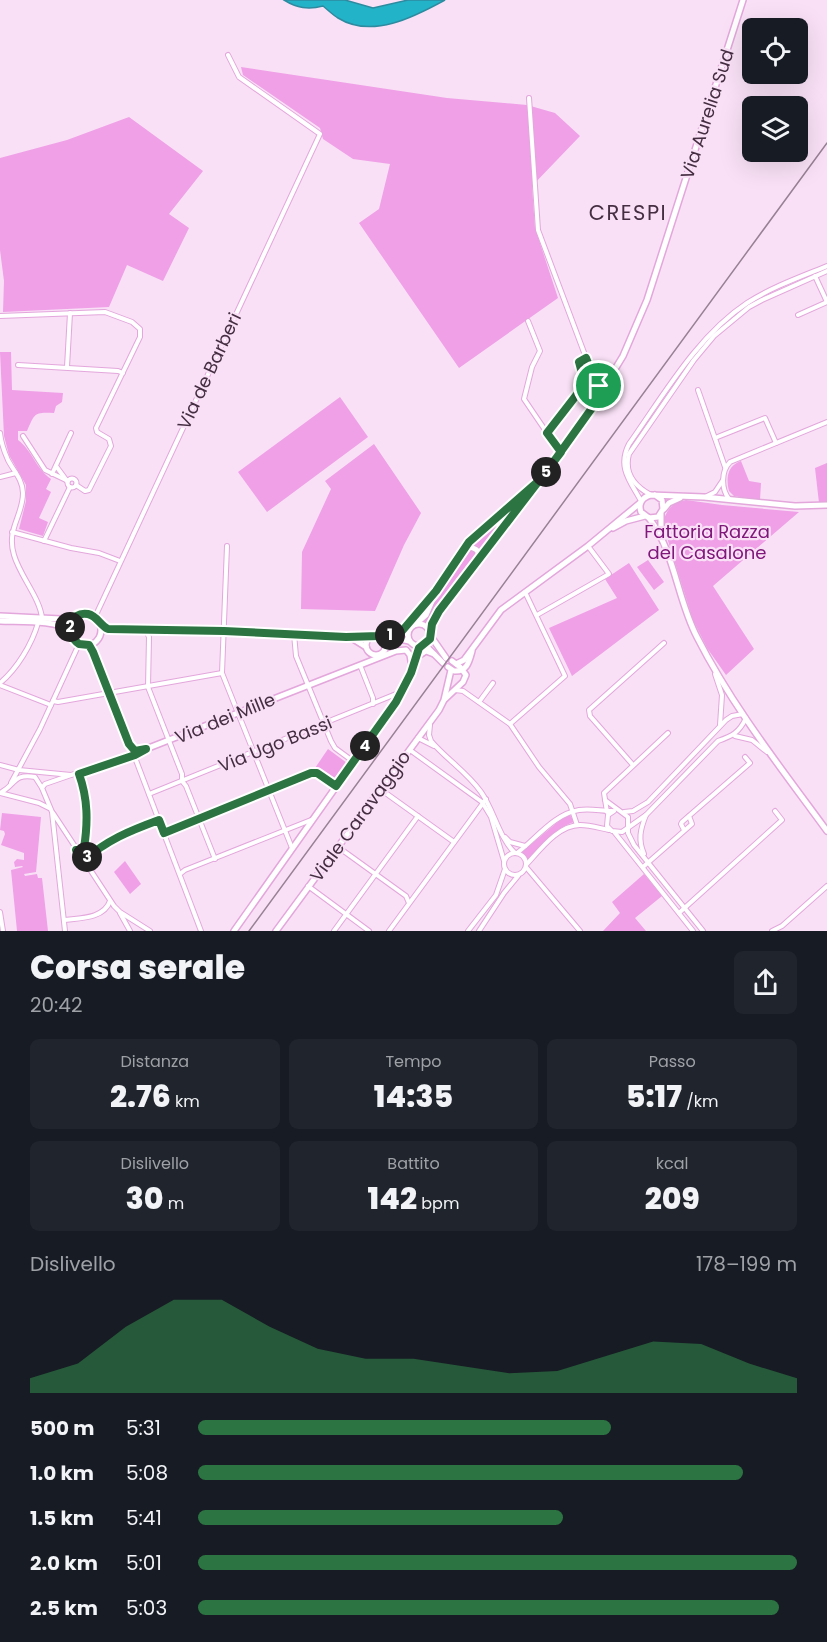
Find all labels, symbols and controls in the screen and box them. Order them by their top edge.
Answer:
map controls [742,18,808,162]
button: locate [742,18,808,84]
street label: Via Aurelia Sud [674,46,740,182]
button: layers [742,96,808,162]
district label: CRESPI [589,198,667,227]
street label: Via de Barberi [171,309,247,433]
pin [573,360,624,411]
icon: arrive [582,369,615,402]
pin: 5 [531,457,561,487]
text: 5 [541,460,551,483]
park label: Fattoria Razza del Casalone [644,519,770,565]
pin: 2 [55,612,85,642]
text: 2 [65,615,75,638]
pin: 1 [375,620,405,650]
text: 1 [387,623,393,646]
street label: Via dei Mille [171,687,279,749]
street label: Via Ugo Bassi [214,710,336,778]
pin: 4 [350,731,380,761]
text: 4 [360,734,370,757]
street label: Viale Caravaggio [304,745,416,887]
pin: 3 [72,842,102,872]
text: 3 [82,845,92,868]
text: Corsa serale [30,944,245,991]
button: share [734,951,797,1014]
text: 20:42 [30,991,82,1019]
text: Distanza [121,1050,189,1073]
text: Tempo [385,1050,442,1073]
text: Passo [649,1050,696,1073]
text: 2.76 [110,1075,171,1118]
text: 14:35 [374,1075,453,1118]
text: 5:17 [626,1075,682,1118]
text: km [171,1090,200,1113]
text: /km [682,1090,718,1113]
text: Dislivello [121,1152,189,1175]
text: Battito [387,1152,440,1175]
text: kcal [656,1152,689,1175]
text: 30 [125,1177,163,1220]
text: 142 [368,1177,417,1220]
text: 209 [645,1177,700,1220]
text: m [163,1192,184,1215]
text: bpm [417,1192,459,1215]
text: Dislivello [30,1250,116,1278]
text: 178–199 m [696,1250,797,1278]
text: 500 m [30,1414,95,1442]
text: 5:31 [126,1414,161,1442]
text: 1.0 km [30,1459,94,1487]
text: 5:08 [126,1459,168,1487]
text: 1.5 km [30,1504,94,1532]
text: 5:41 [126,1504,162,1532]
text: 2.0 km [30,1549,98,1577]
text: 5:01 [126,1549,162,1577]
text: 2.5 km [30,1594,98,1622]
text: 5:03 [126,1594,167,1622]

